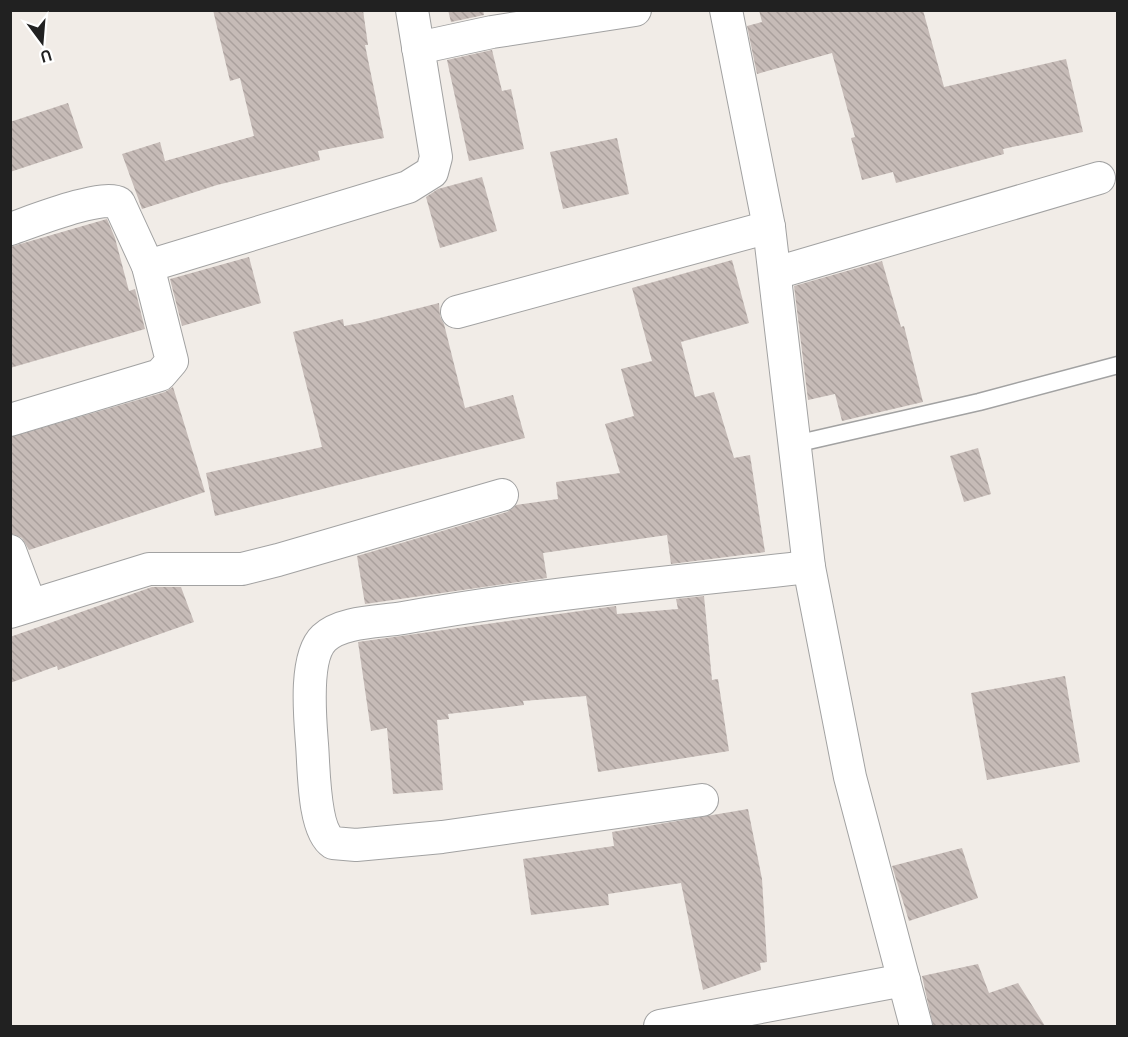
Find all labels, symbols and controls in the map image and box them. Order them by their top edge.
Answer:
north arrow [12,12,72,72]
text: U [38,44,54,68]

